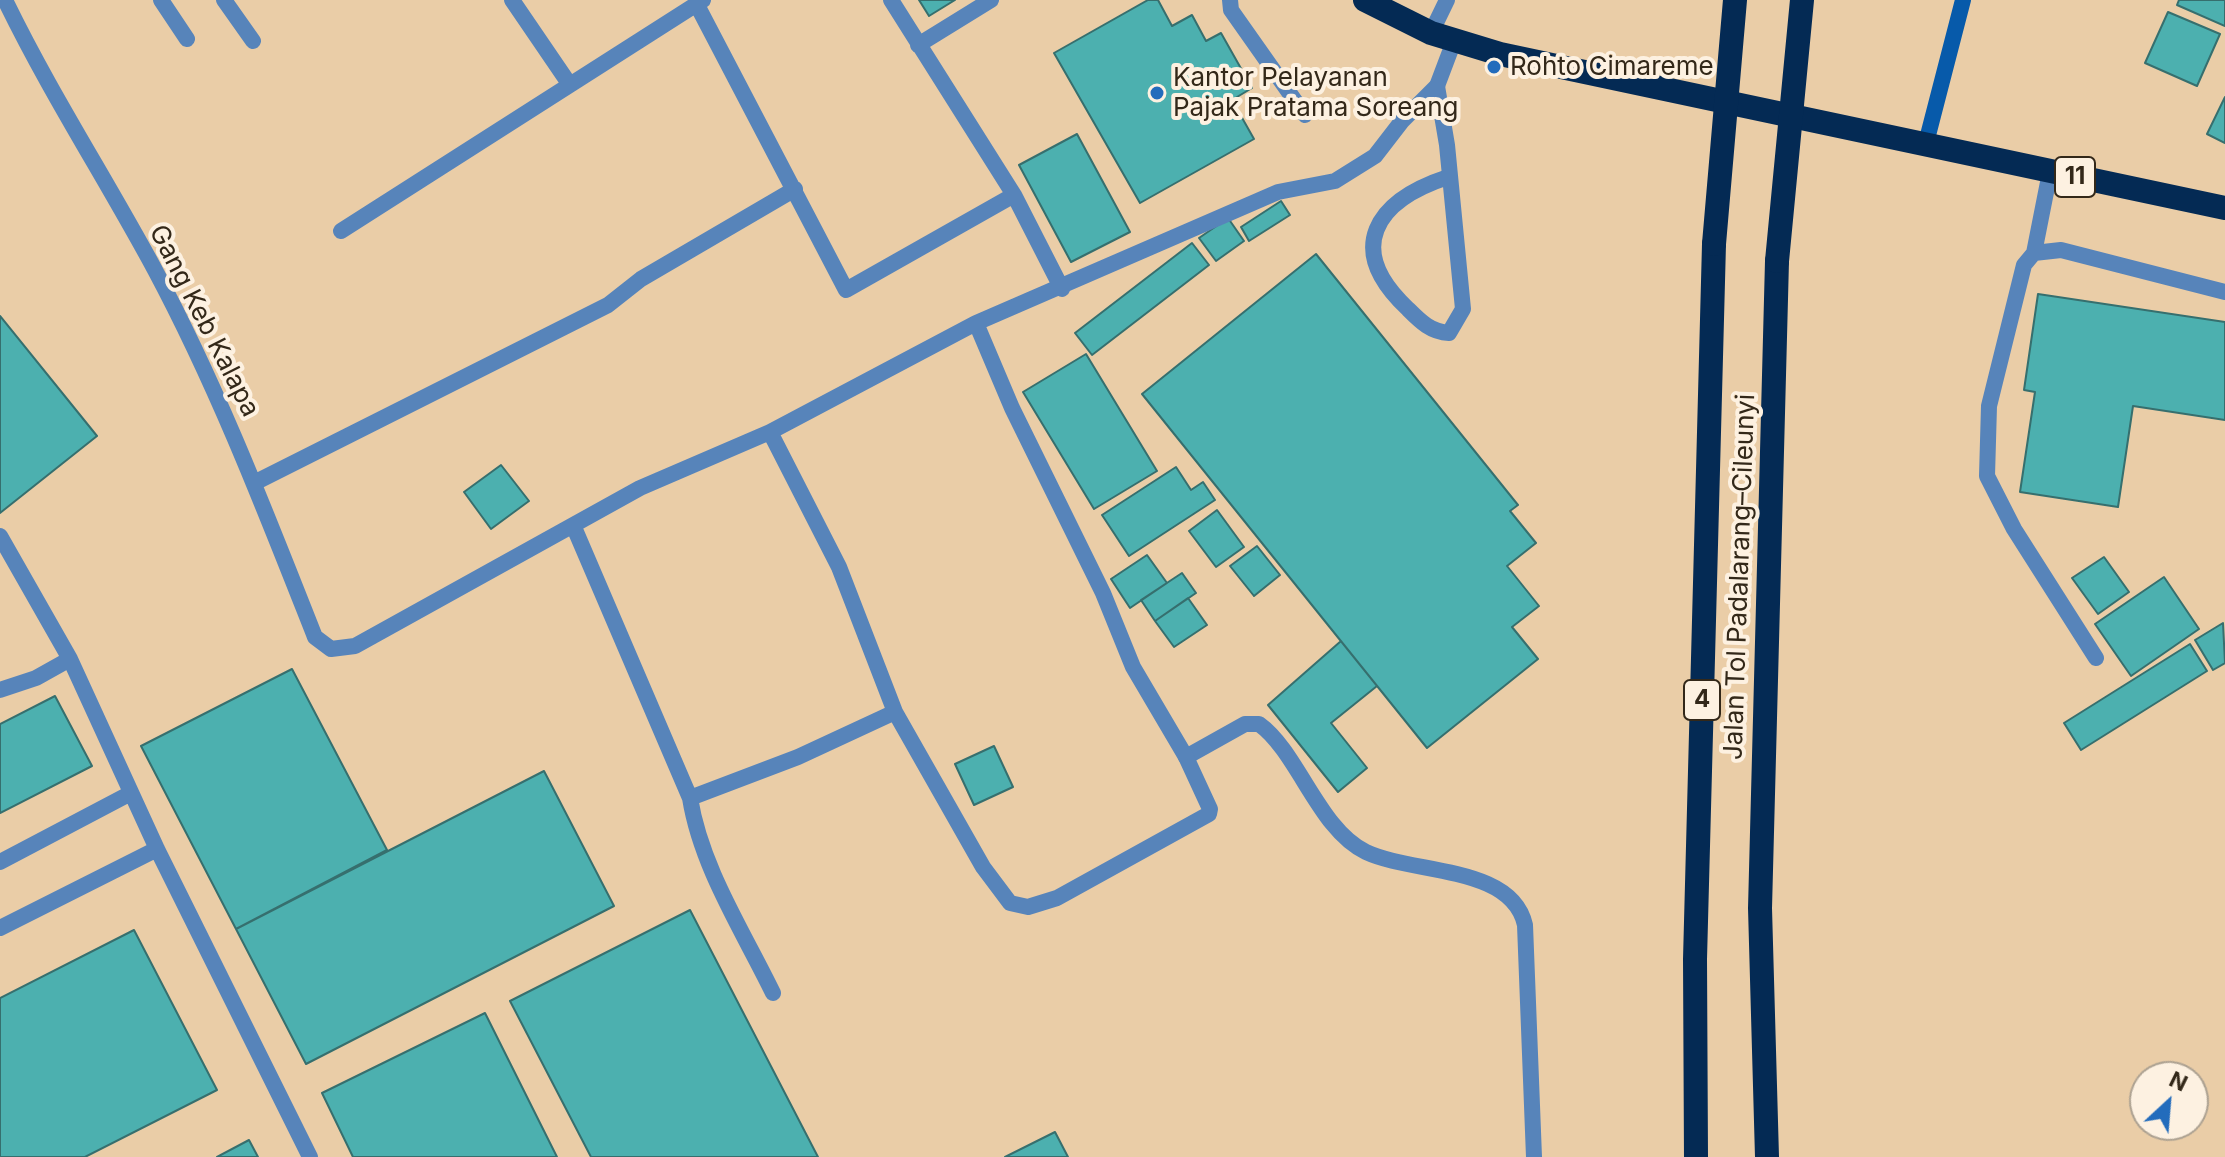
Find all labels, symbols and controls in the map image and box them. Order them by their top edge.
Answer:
place label: Rohto Cimareme [1510,51,1714,83]
marker: Rohto Cimareme [1485,58,1503,76]
place label: Kantor Pelayanan Pajak Pratama Soreang [1173,62,1459,124]
marker: Kantor Pelayanan Pajak Pratama Soreang [1148,84,1166,102]
road number: 11 [2055,157,2095,197]
street label: Gang Keb Kalapa [142,220,266,422]
street label: Jalan Tol Padalarang–Cileunyi [1718,393,1762,761]
road number: 4 [1684,680,1720,720]
north arrow [2129,1061,2209,1141]
text: N [2165,1066,2192,1097]

